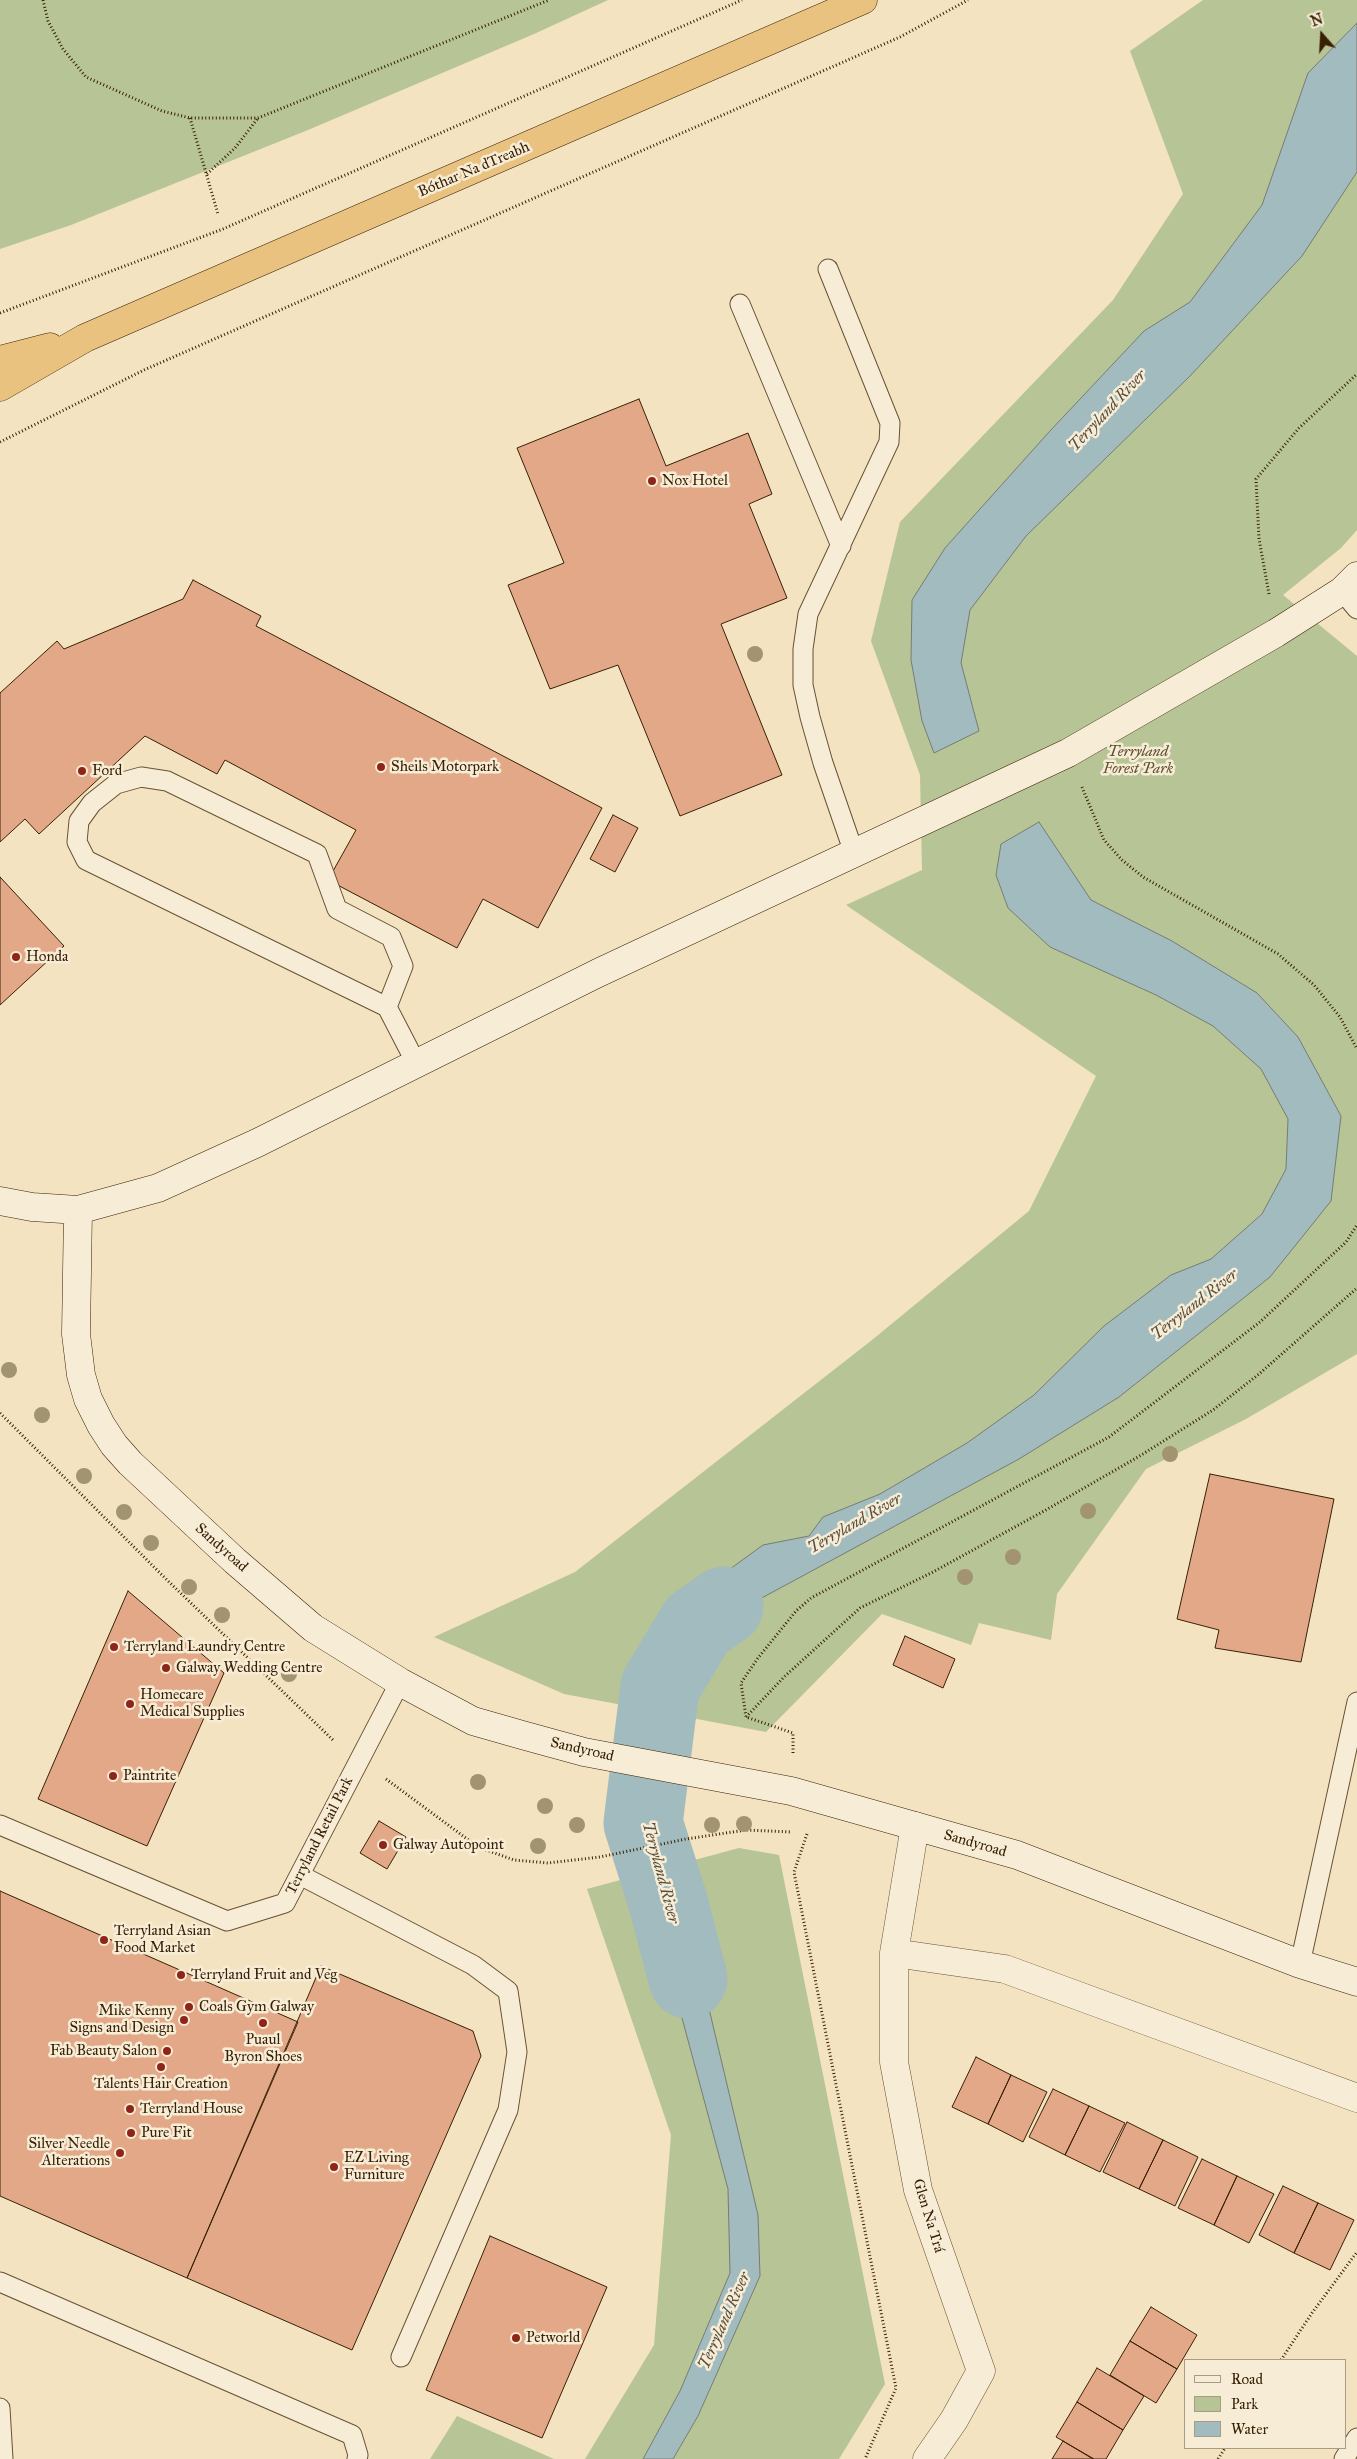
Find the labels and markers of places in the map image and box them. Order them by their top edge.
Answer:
place label: Nox Hotel [662,472,728,490]
marker: Nox Hotel [646,475,658,487]
place label: Sheils Motorpark [391,758,499,776]
marker: Sheils Motorpark [375,761,387,773]
place label: Ford [92,762,122,780]
marker: Ford [76,765,88,777]
place label: Honda [26,948,68,966]
marker: Honda [10,951,22,963]
place label: Terryland Laundry Centre [124,1638,285,1656]
marker: Terryland Laundry Centre [108,1641,120,1653]
place label: Galway Wedding Centre [176,1659,322,1677]
marker: Galway Wedding Centre [160,1662,172,1674]
place label: Homecare Medical Supplies [140,1686,244,1721]
marker: Homecare Medical Supplies [124,1698,136,1710]
place label: Paintrite [123,1767,176,1785]
marker: Paintrite [107,1770,119,1782]
place label: Galway Autopoint [393,1836,504,1854]
marker: Galway Autopoint [377,1839,389,1851]
place label: Terryland Asian Food Market [114,1922,211,1957]
marker: Terryland Asian Food Market [98,1934,110,1946]
place label: Terryland Fruit and Veg [191,1966,337,1984]
marker: Terryland Fruit and Veg [175,1969,187,1981]
place label: Coals Gym Galway [199,1998,314,2016]
marker: Coals Gym Galway [183,2001,195,2013]
place label: Mike Kenny Signs and Design [69,2002,174,2037]
marker: Mike Kenny Signs and Design [178,2014,190,2026]
marker: Puaul Byron Shoes [257,2017,269,2029]
place label: Puaul Byron Shoes [224,2031,302,2066]
place label: Fab Beauty Salon [50,2042,157,2060]
marker: Fab Beauty Salon [161,2045,173,2057]
marker: Talents Hair Creation [155,2061,167,2073]
place label: Talents Hair Creation [94,2075,228,2093]
place label: Terryland House [140,2100,243,2118]
marker: Terryland House [124,2103,136,2115]
place label: Pure Fit [141,2124,192,2142]
marker: Pure Fit [125,2127,137,2139]
place label: Silver Needle Alterations [28,2135,110,2170]
marker: Silver Needle Alterations [114,2147,126,2159]
place label: EZ Living Furniture [344,2149,409,2184]
marker: EZ Living Furniture [328,2161,340,2173]
place label: Petworld [526,2329,580,2347]
marker: Petworld [510,2332,522,2344]

